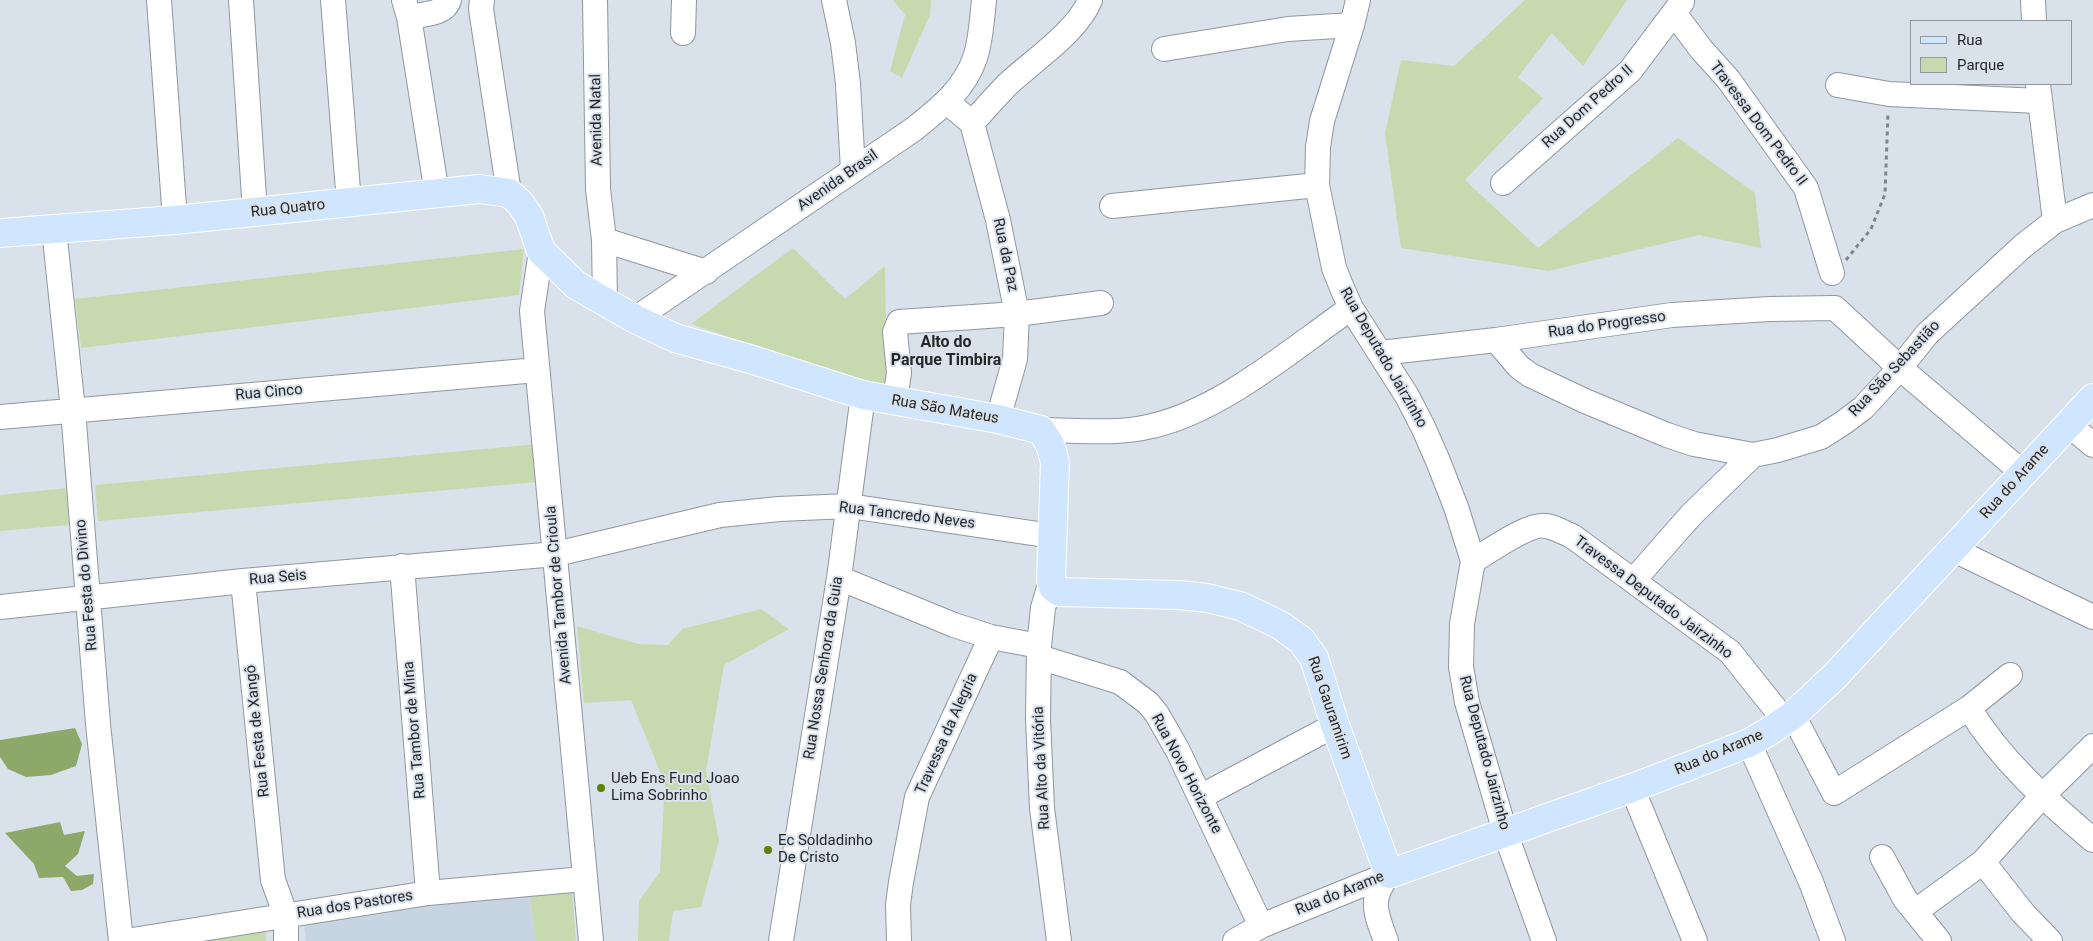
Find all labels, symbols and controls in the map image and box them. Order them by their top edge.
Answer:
legend [1910,20,2073,85]
text: Rua [1957,31,1983,49]
text: Parque [1957,56,2004,74]
street label: Travessa Dom Pedro II [1706,59,1810,189]
street label: Rua Dom Pedro II [1539,62,1637,152]
street label: Avenida Natal [587,74,607,166]
street label: Avenida Brasil [794,147,882,215]
street label: Rua Quatro [250,196,326,222]
street label: Rua da Paz [988,217,1022,293]
street label: Rua Deputado Jairzinho [1335,285,1431,431]
street label: Rua do Progresso [1547,308,1667,342]
street label: Rua São Sebastião [1846,317,1944,421]
district label: Alto do Parque Timbira [891,333,1001,371]
street label: Rua Cinco [235,381,303,405]
street label: Rua São Mateus [890,392,1000,428]
street label: Rua do Arame [1977,441,2053,523]
street label: Rua Tancredo Neves [838,499,976,533]
street label: Avenida Tambor de Crioula [542,505,576,685]
street label: Rua Festa do Divino [72,518,102,652]
street label: Travessa Deputado Jairzinho [1570,533,1736,663]
street label: Rua Seis [249,567,307,589]
street label: Rua Nossa Senhora da Guia [801,575,847,761]
street label: Rua Gauramirim [1303,654,1355,762]
street label: Rua Tambor de Mina [400,661,430,799]
street label: Rua Festa de Xangô [242,664,274,798]
street label: Travessa da Alegria [912,671,982,797]
street label: Rua Deputado Jairzinho [1455,674,1513,832]
street label: Rua Alto da Vitória [1030,706,1054,830]
street label: Rua Novo Horizonte [1147,711,1225,837]
street label: Rua do Arame [1672,726,1766,780]
place label: Ueb Ens Fund Joao Lima Sobrinho [611,770,740,805]
marker: Ueb Ens Fund Joao Lima Sobrinho [595,782,607,794]
place label: Ec Soldadinho De Cristo [778,832,873,867]
marker: Ec Soldadinho De Cristo [762,844,774,856]
street label: Rua do Arame [1293,868,1387,920]
street label: Rua dos Pastores [296,887,414,923]

